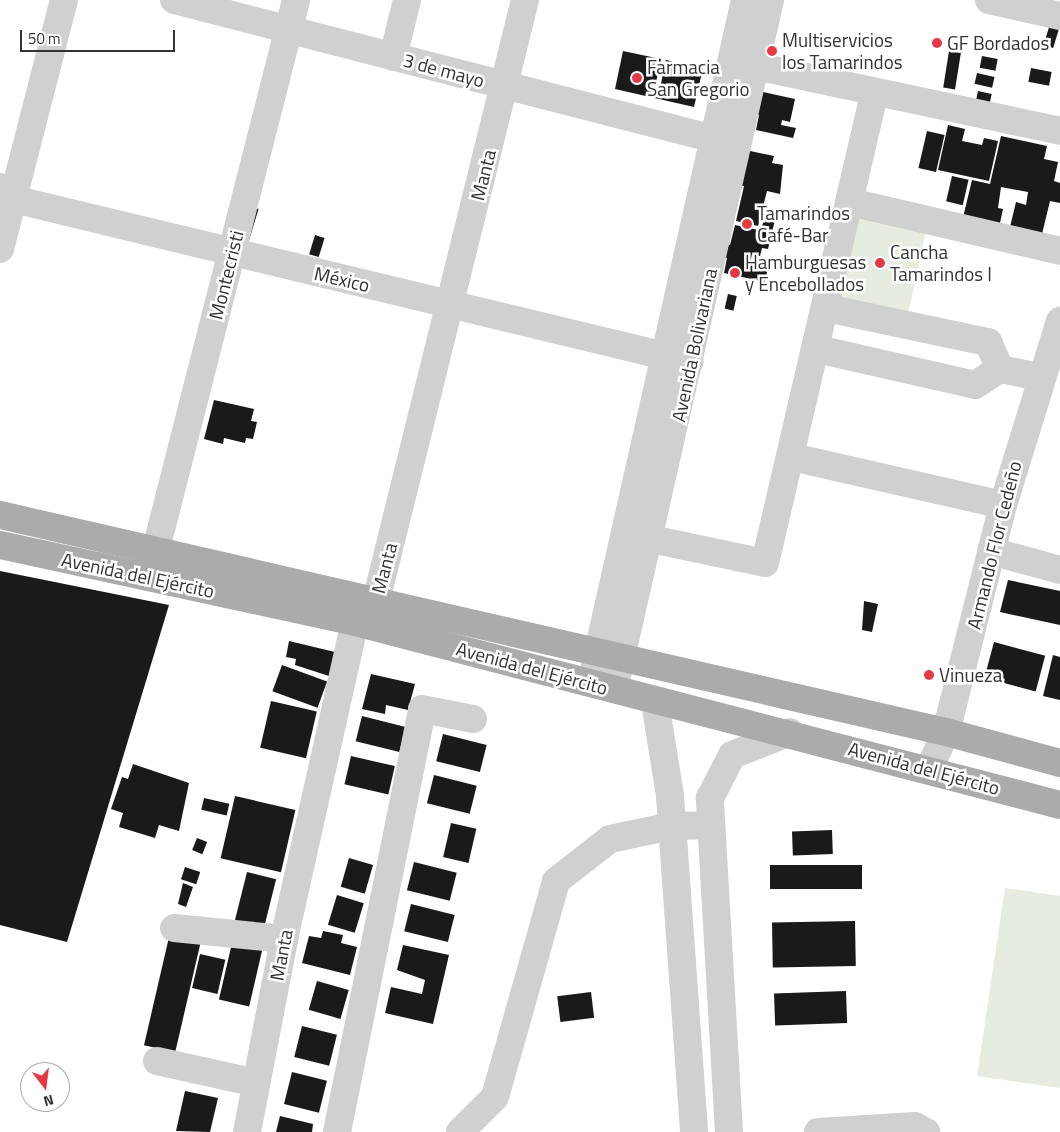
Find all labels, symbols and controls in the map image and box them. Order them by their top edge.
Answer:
scale bar [22,20,178,52]
text: 50 m [28,27,61,50]
place label: Multiservicios los Tamarindos [782,29,903,73]
place label: GF Bordados [947,32,1049,54]
marker: GF Bordados [931,37,943,49]
marker: Multiservicios los Tamarindos [766,45,778,57]
street label: 3 de mayo [401,48,487,92]
place label: Farmacia San Gregorio [647,56,749,100]
marker: Farmacia San Gregorio [631,72,643,84]
street label: Manta [466,147,500,203]
place label: Tamarindos Café-Bar [757,202,850,246]
marker: Tamarindos Café-Bar [741,218,753,230]
street label: Montecristi [204,228,248,322]
place label: Cancha Tamarindos I [890,241,992,285]
place label: Hamburguesas y Encebollados [745,251,866,295]
marker: Cancha Tamarindos I [874,257,886,269]
street label: México [312,262,372,296]
street label: Avenida Bolivariana [667,266,721,424]
marker: Hamburguesas y Encebollados [729,267,741,279]
street label: Armando Flor Cedeño [962,459,1026,631]
street label: Manta [366,540,402,596]
street label: Avenida del Ejército [59,548,217,602]
street label: Avenida del Ejército [454,637,610,699]
place label: Vinueza [939,664,1002,686]
marker: Vinueza [923,669,935,681]
street label: Avenida del Ejército [846,737,1002,799]
street label: Manta [265,927,297,983]
north arrow [20,1062,70,1112]
text: N [41,1090,56,1112]

